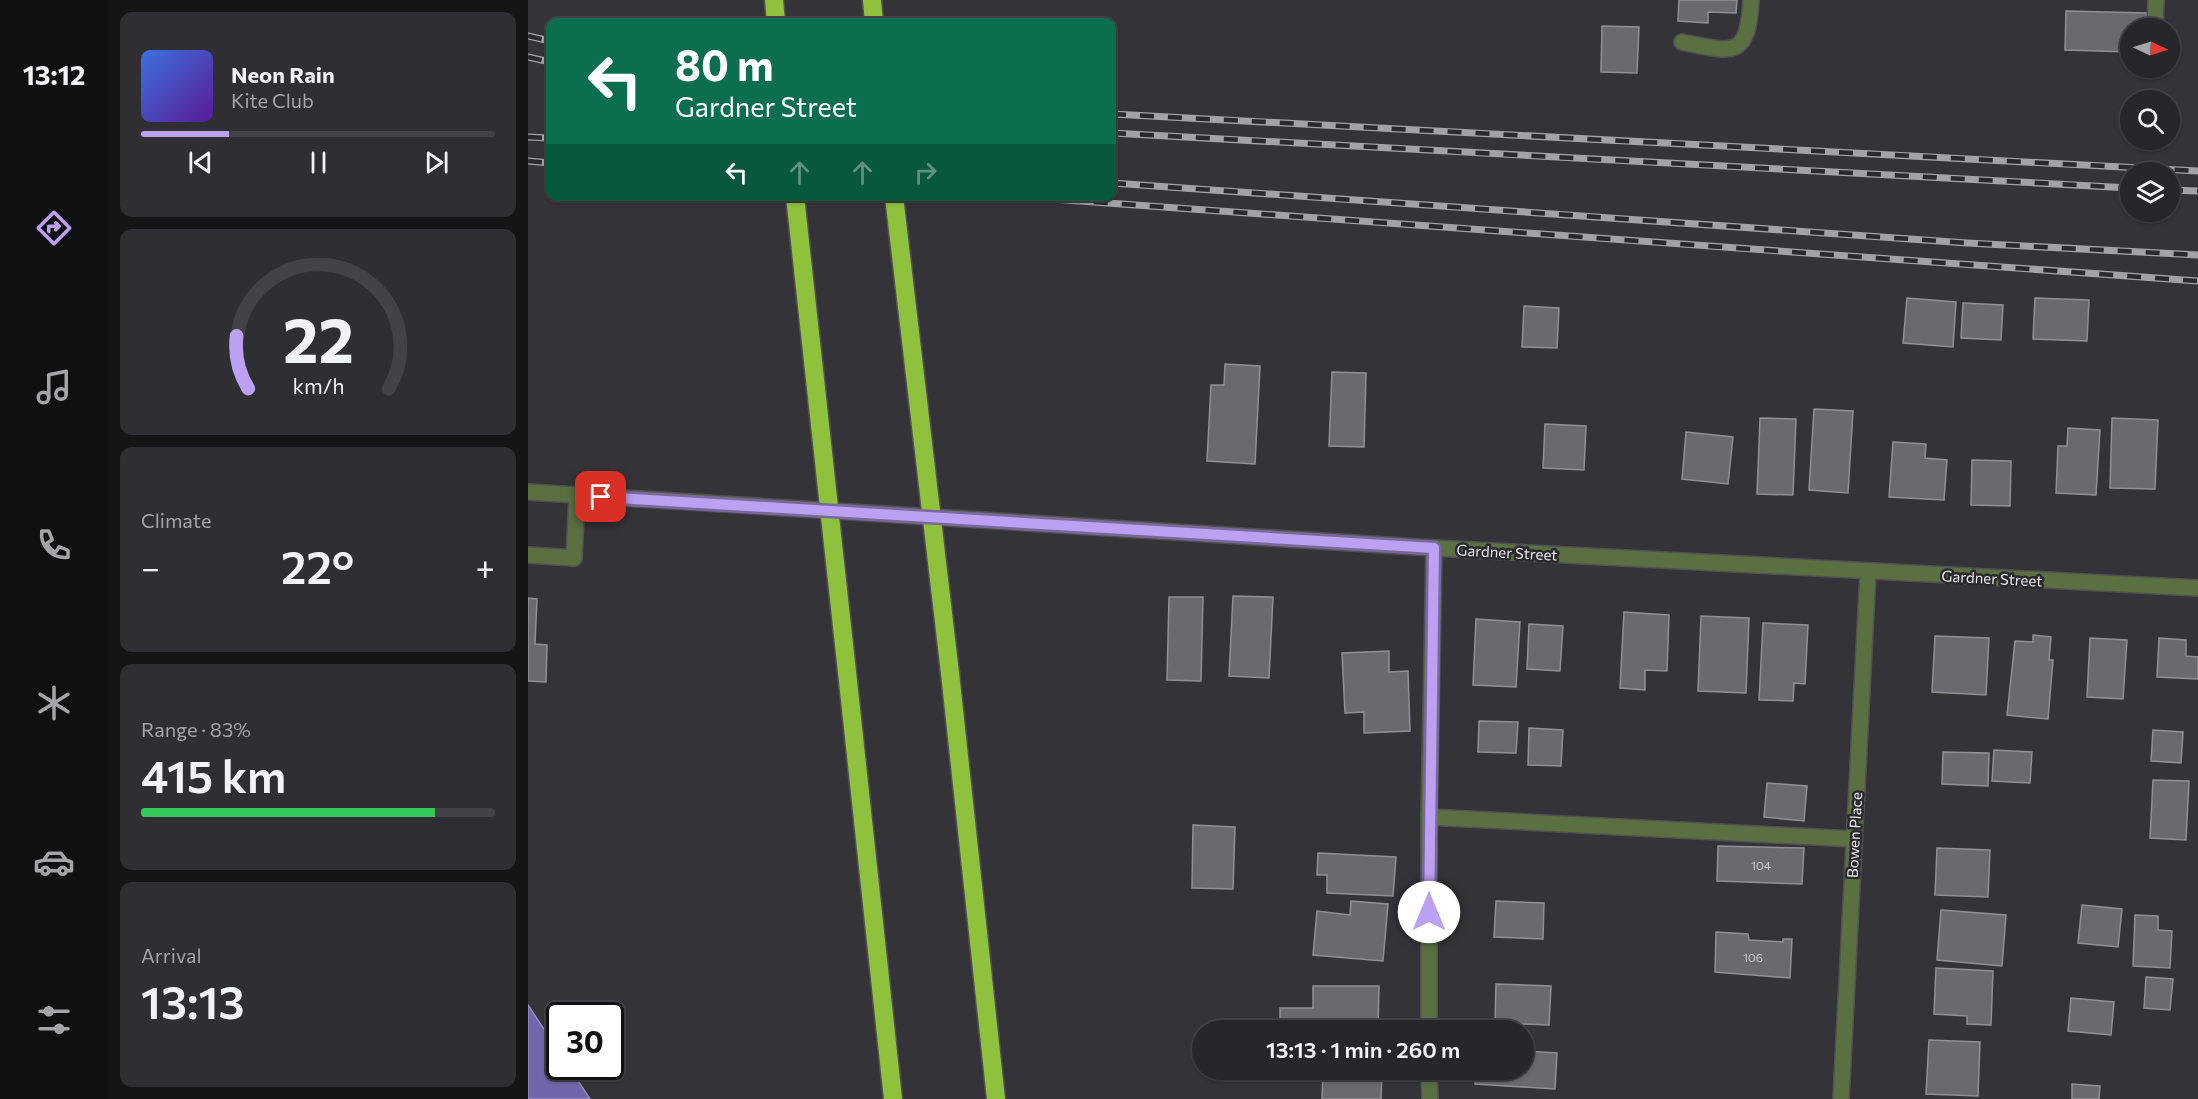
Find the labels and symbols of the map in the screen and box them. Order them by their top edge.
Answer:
north arrow [2120,18,2180,78]
pin [575,471,626,522]
street label: Gardner Street [1456,540,1558,564]
street label: Gardner Street [1941,566,2043,590]
street label: Bowen Place [1843,792,1865,878]
house number: 104 [1751,858,1771,872]
position arrow [1397,880,1461,944]
house number: 106 [1743,950,1763,964]
speed limit sign: 30 [546,1002,624,1080]

